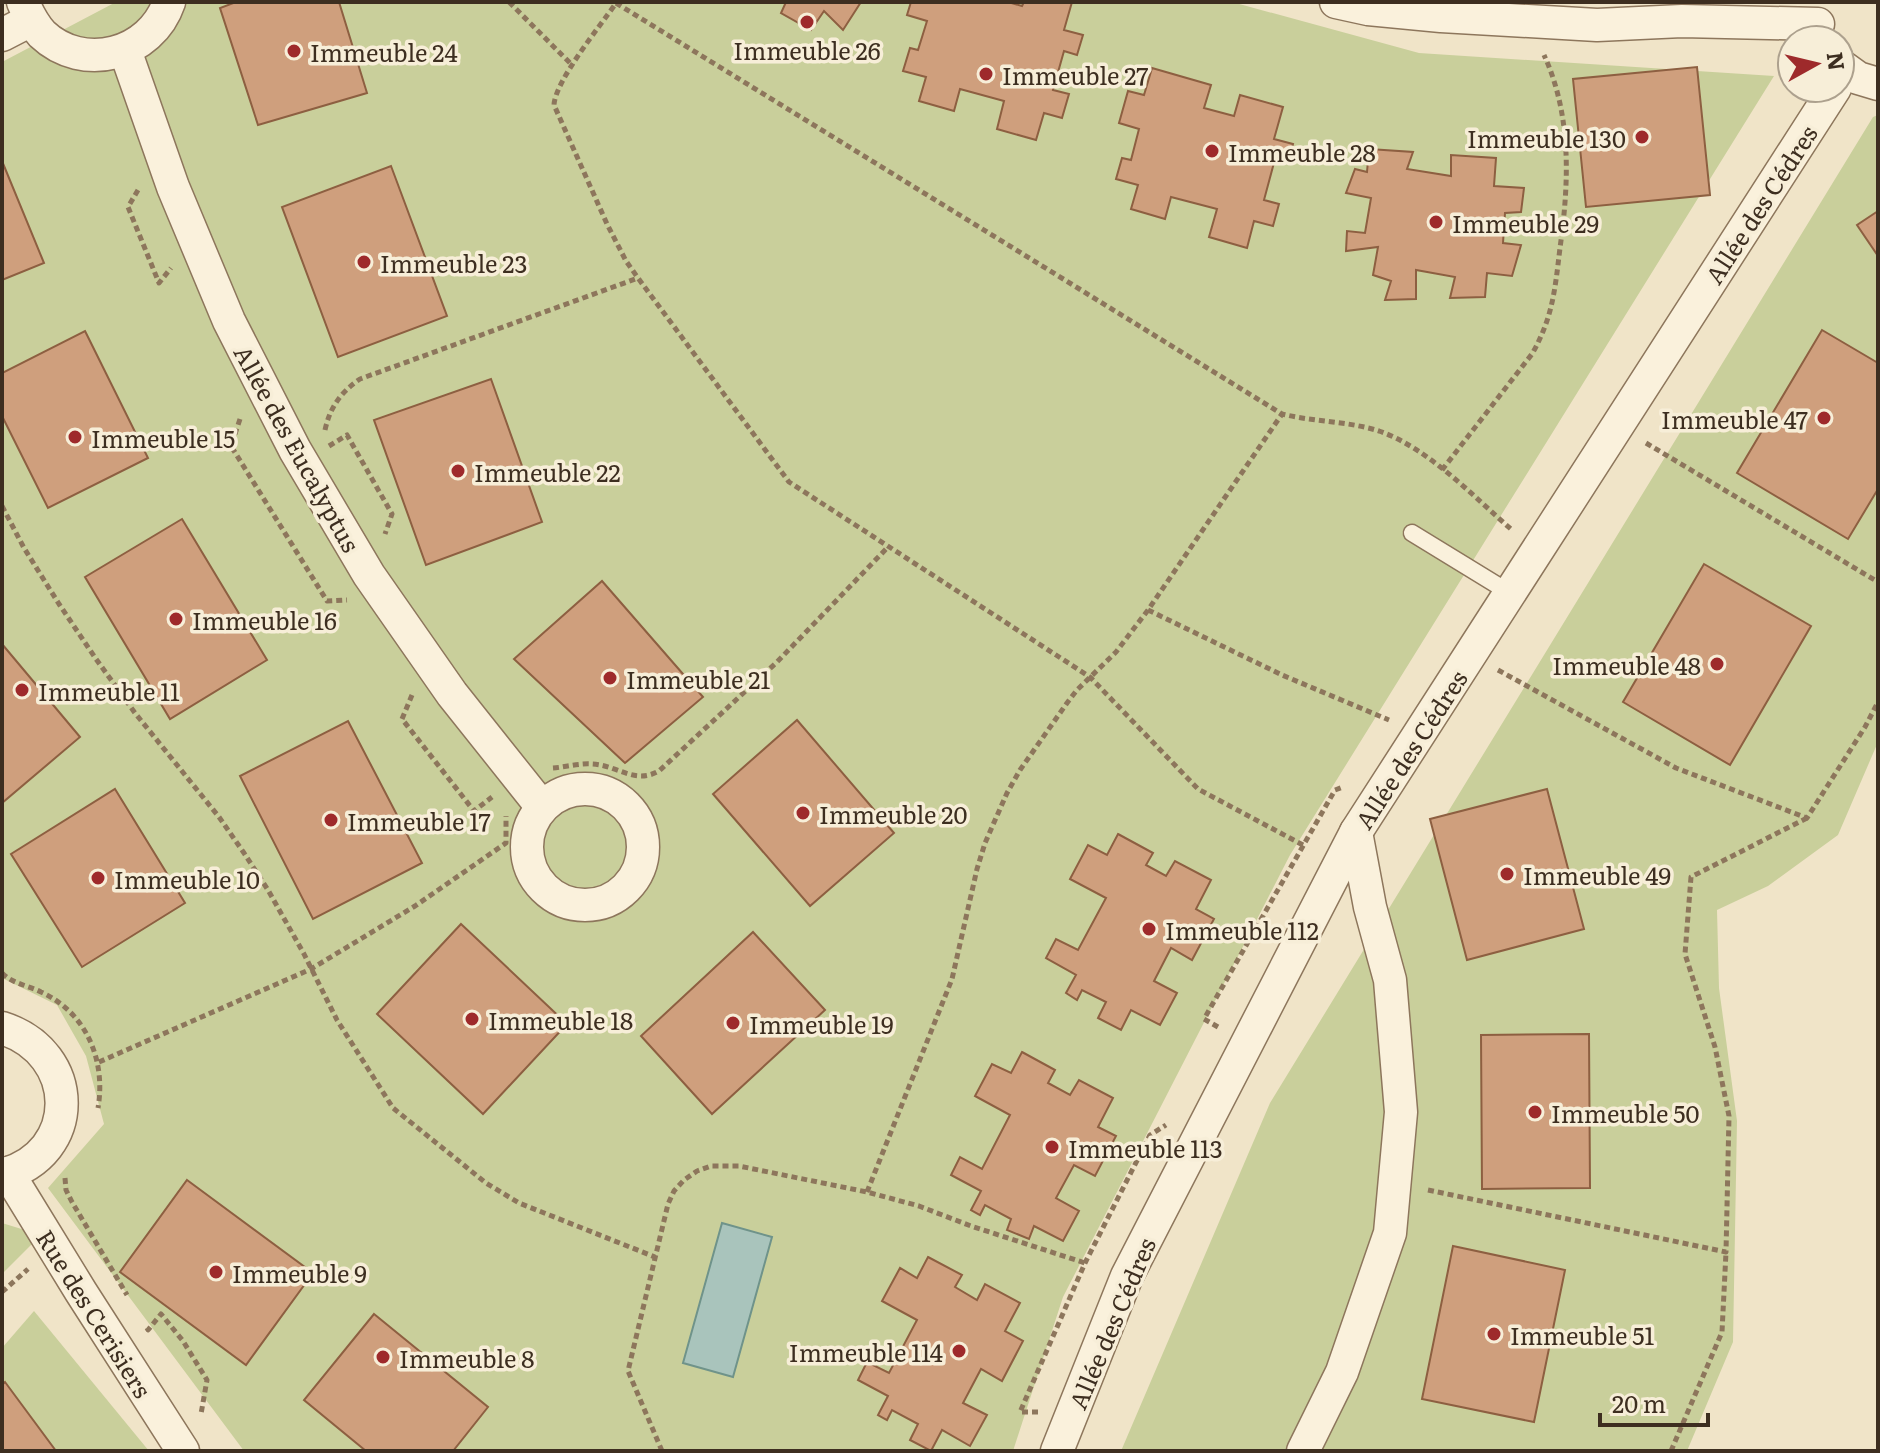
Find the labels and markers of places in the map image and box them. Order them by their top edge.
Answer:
marker: Immeuble 26 [798,13,816,31]
place label: Immeuble 26 [733,32,881,67]
place label: Immeuble 24 [310,34,458,69]
marker: Immeuble 24 [285,42,303,60]
place label: Immeuble 27 [1002,57,1148,92]
marker: Immeuble 27 [977,65,995,83]
place label: Immeuble 130 [1467,120,1626,155]
marker: Immeuble 130 [1633,128,1651,146]
place label: Immeuble 28 [1228,134,1376,169]
marker: Immeuble 28 [1203,142,1221,160]
place label: Immeuble 29 [1452,205,1599,240]
marker: Immeuble 29 [1427,213,1445,231]
place label: Immeuble 23 [380,245,528,280]
marker: Immeuble 23 [355,253,373,271]
place label: Immeuble 47 [1661,401,1808,436]
marker: Immeuble 47 [1815,409,1833,427]
place label: Immeuble 15 [91,420,235,455]
marker: Immeuble 15 [66,428,84,446]
place label: Immeuble 22 [474,454,621,489]
marker: Immeuble 22 [449,462,467,480]
place label: Immeuble 16 [192,602,337,637]
marker: Immeuble 16 [167,610,185,628]
place label: Immeuble 48 [1552,647,1701,682]
marker: Immeuble 48 [1708,655,1726,673]
place label: Immeuble 21 [626,661,770,696]
marker: Immeuble 21 [601,669,619,687]
place label: Immeuble 11 [38,673,180,708]
marker: Immeuble 11 [13,681,31,699]
place label: Immeuble 20 [819,796,967,831]
place label: Immeuble 17 [347,803,491,838]
marker: Immeuble 20 [794,804,812,822]
marker: Immeuble 17 [322,811,340,829]
place label: Immeuble 49 [1523,857,1671,892]
place label: Immeuble 10 [114,861,260,896]
marker: Immeuble 49 [1498,865,1516,883]
marker: Immeuble 10 [89,869,107,887]
place label: Immeuble 112 [1165,912,1319,947]
marker: Immeuble 112 [1140,920,1158,938]
place label: Immeuble 18 [488,1002,633,1037]
place label: Immeuble 19 [749,1006,894,1041]
marker: Immeuble 18 [463,1010,481,1028]
marker: Immeuble 19 [724,1014,742,1032]
place label: Immeuble 50 [1551,1095,1700,1130]
marker: Immeuble 50 [1526,1103,1544,1121]
place label: Immeuble 113 [1068,1130,1223,1165]
marker: Immeuble 113 [1043,1138,1061,1156]
place label: Immeuble 9 [232,1255,367,1290]
marker: Immeuble 9 [207,1263,225,1281]
place label: Immeuble 51 [1510,1317,1655,1352]
marker: Immeuble 51 [1485,1325,1503,1343]
place label: Immeuble 114 [789,1334,943,1369]
place label: Immeuble 8 [399,1340,535,1375]
marker: Immeuble 114 [950,1342,968,1360]
marker: Immeuble 8 [374,1348,392,1366]

